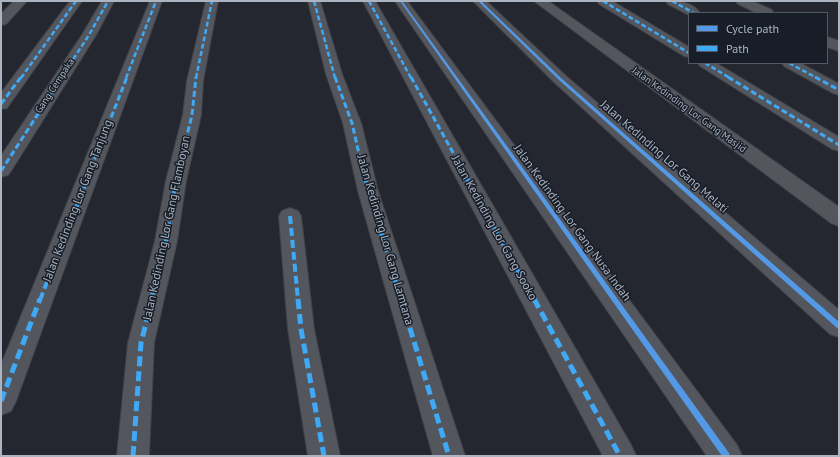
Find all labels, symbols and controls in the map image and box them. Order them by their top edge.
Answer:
legend [688,12,828,64]
text: Cycle path [726,21,779,36]
text: Path [726,41,749,56]
street label: Gang Cempaka [33,56,77,116]
street label: Jalan Kedinding Lor Gang Masjid [630,65,748,155]
street label: Jalan Kedinding Lor Gang Melati [597,98,731,216]
street label: Jalan Kedinding Lor Gang Tanjung [40,118,116,284]
street label: Jalan Kedinding Lor Gang Flamboyan [140,134,194,322]
street label: Jalan Kedinding Lor Gang Nusa Indah [510,142,634,304]
street label: Jalan Kedinding Lor Gang Lamtana [354,153,416,327]
street label: Jalan Kedinding Lor Gang Sooko [448,153,540,303]

